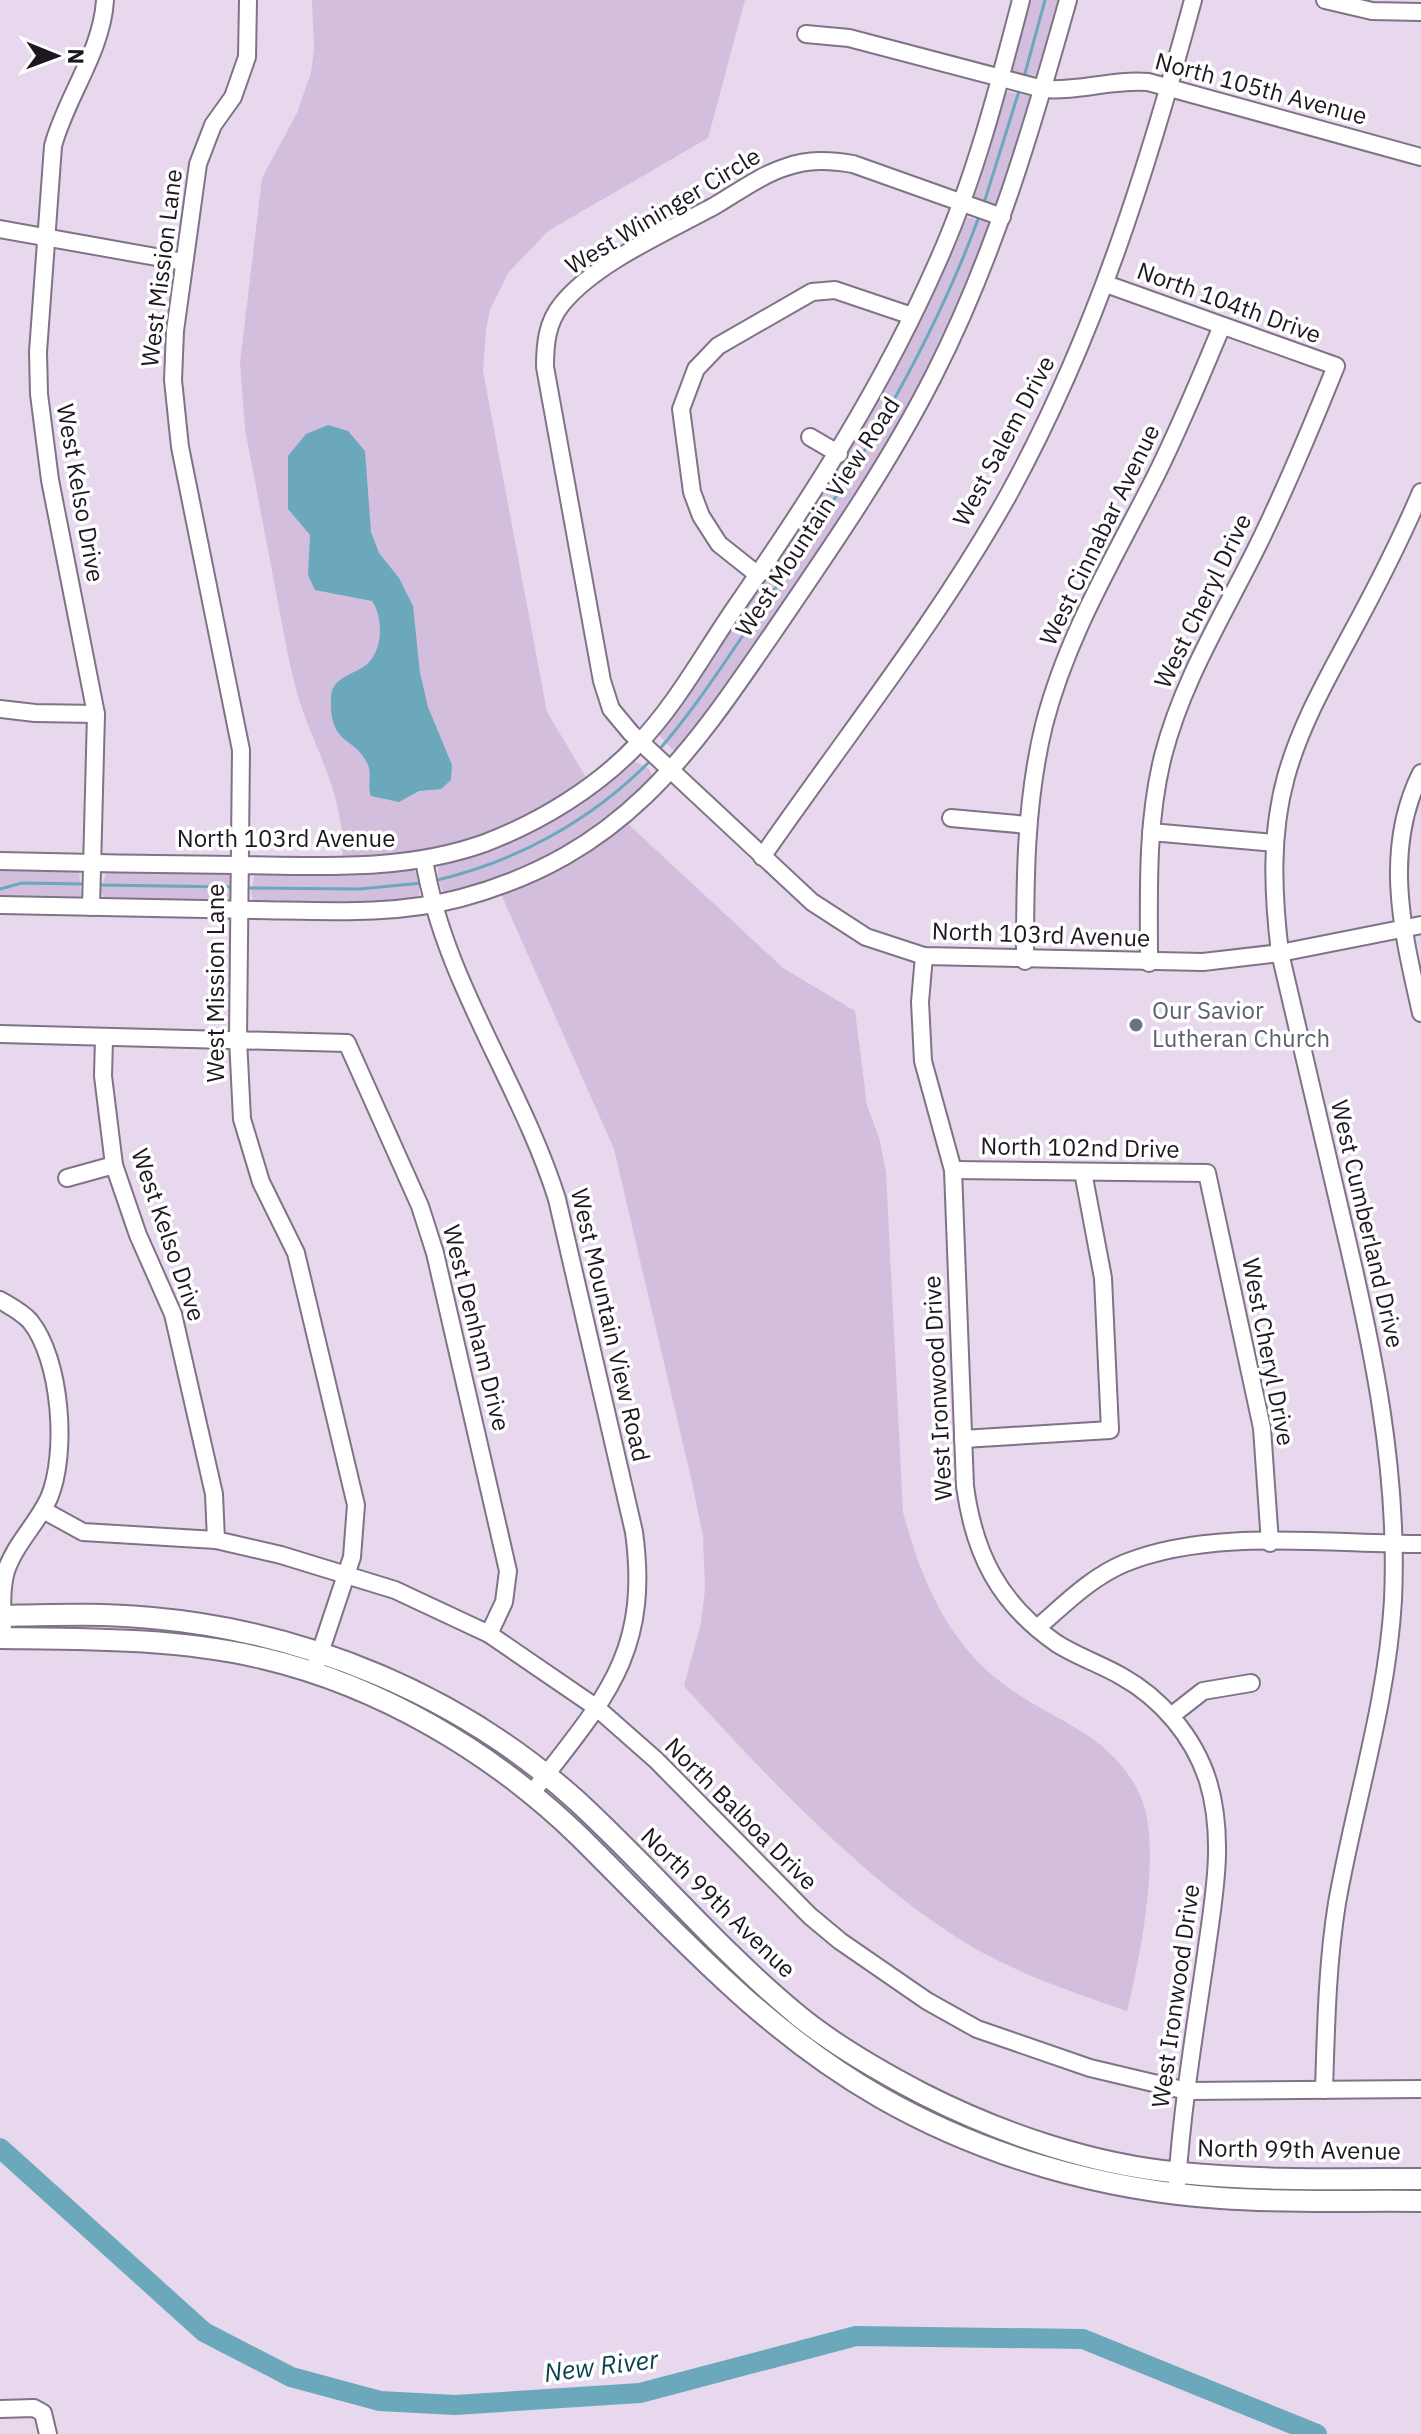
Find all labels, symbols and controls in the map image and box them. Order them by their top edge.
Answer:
north arrow [16,16,96,96]
street label: North 105th Avenue [1152,44,1371,132]
text: N [62,48,91,65]
street label: West Wininger Circle [559,139,766,281]
street label: West Mission Lane [133,167,189,369]
street label: North 104th Drive [1133,254,1326,350]
street label: West Salem Drive [945,350,1062,531]
street label: West Mountain View Road [728,391,907,642]
street label: West Kelso Drive [50,401,112,585]
street label: West Cinnabar Avenue [1032,419,1167,650]
street label: West Cheryl Drive [1146,508,1258,693]
street label: North 103rd Avenue [177,822,395,854]
street label: West Mission Lane [199,884,231,1082]
street label: North 103rd Avenue [931,914,1151,954]
place label: Our Savior Lutheran Church [1152,994,1330,1054]
marker: Our Savior Lutheran Church [1127,1016,1145,1034]
street label: West Cumberland Drive [1324,1097,1412,1351]
street label: North 102nd Drive [980,1129,1180,1165]
street label: West Kelso Drive [124,1144,213,1325]
street label: West Mountain View Road [564,1185,658,1465]
street label: West Denham Drive [436,1221,518,1434]
street label: West Cheryl Drive [1235,1255,1303,1448]
street label: West Ironwood Drive [915,1275,959,1502]
street label: North Balboa Drive [658,1730,825,1897]
street label: North 99th Avenue [634,1820,803,1985]
street label: West Ironwood Drive [1143,1882,1207,2110]
street label: North 99th Avenue [1197,2131,1401,2167]
water label: New River [542,2341,661,2389]

